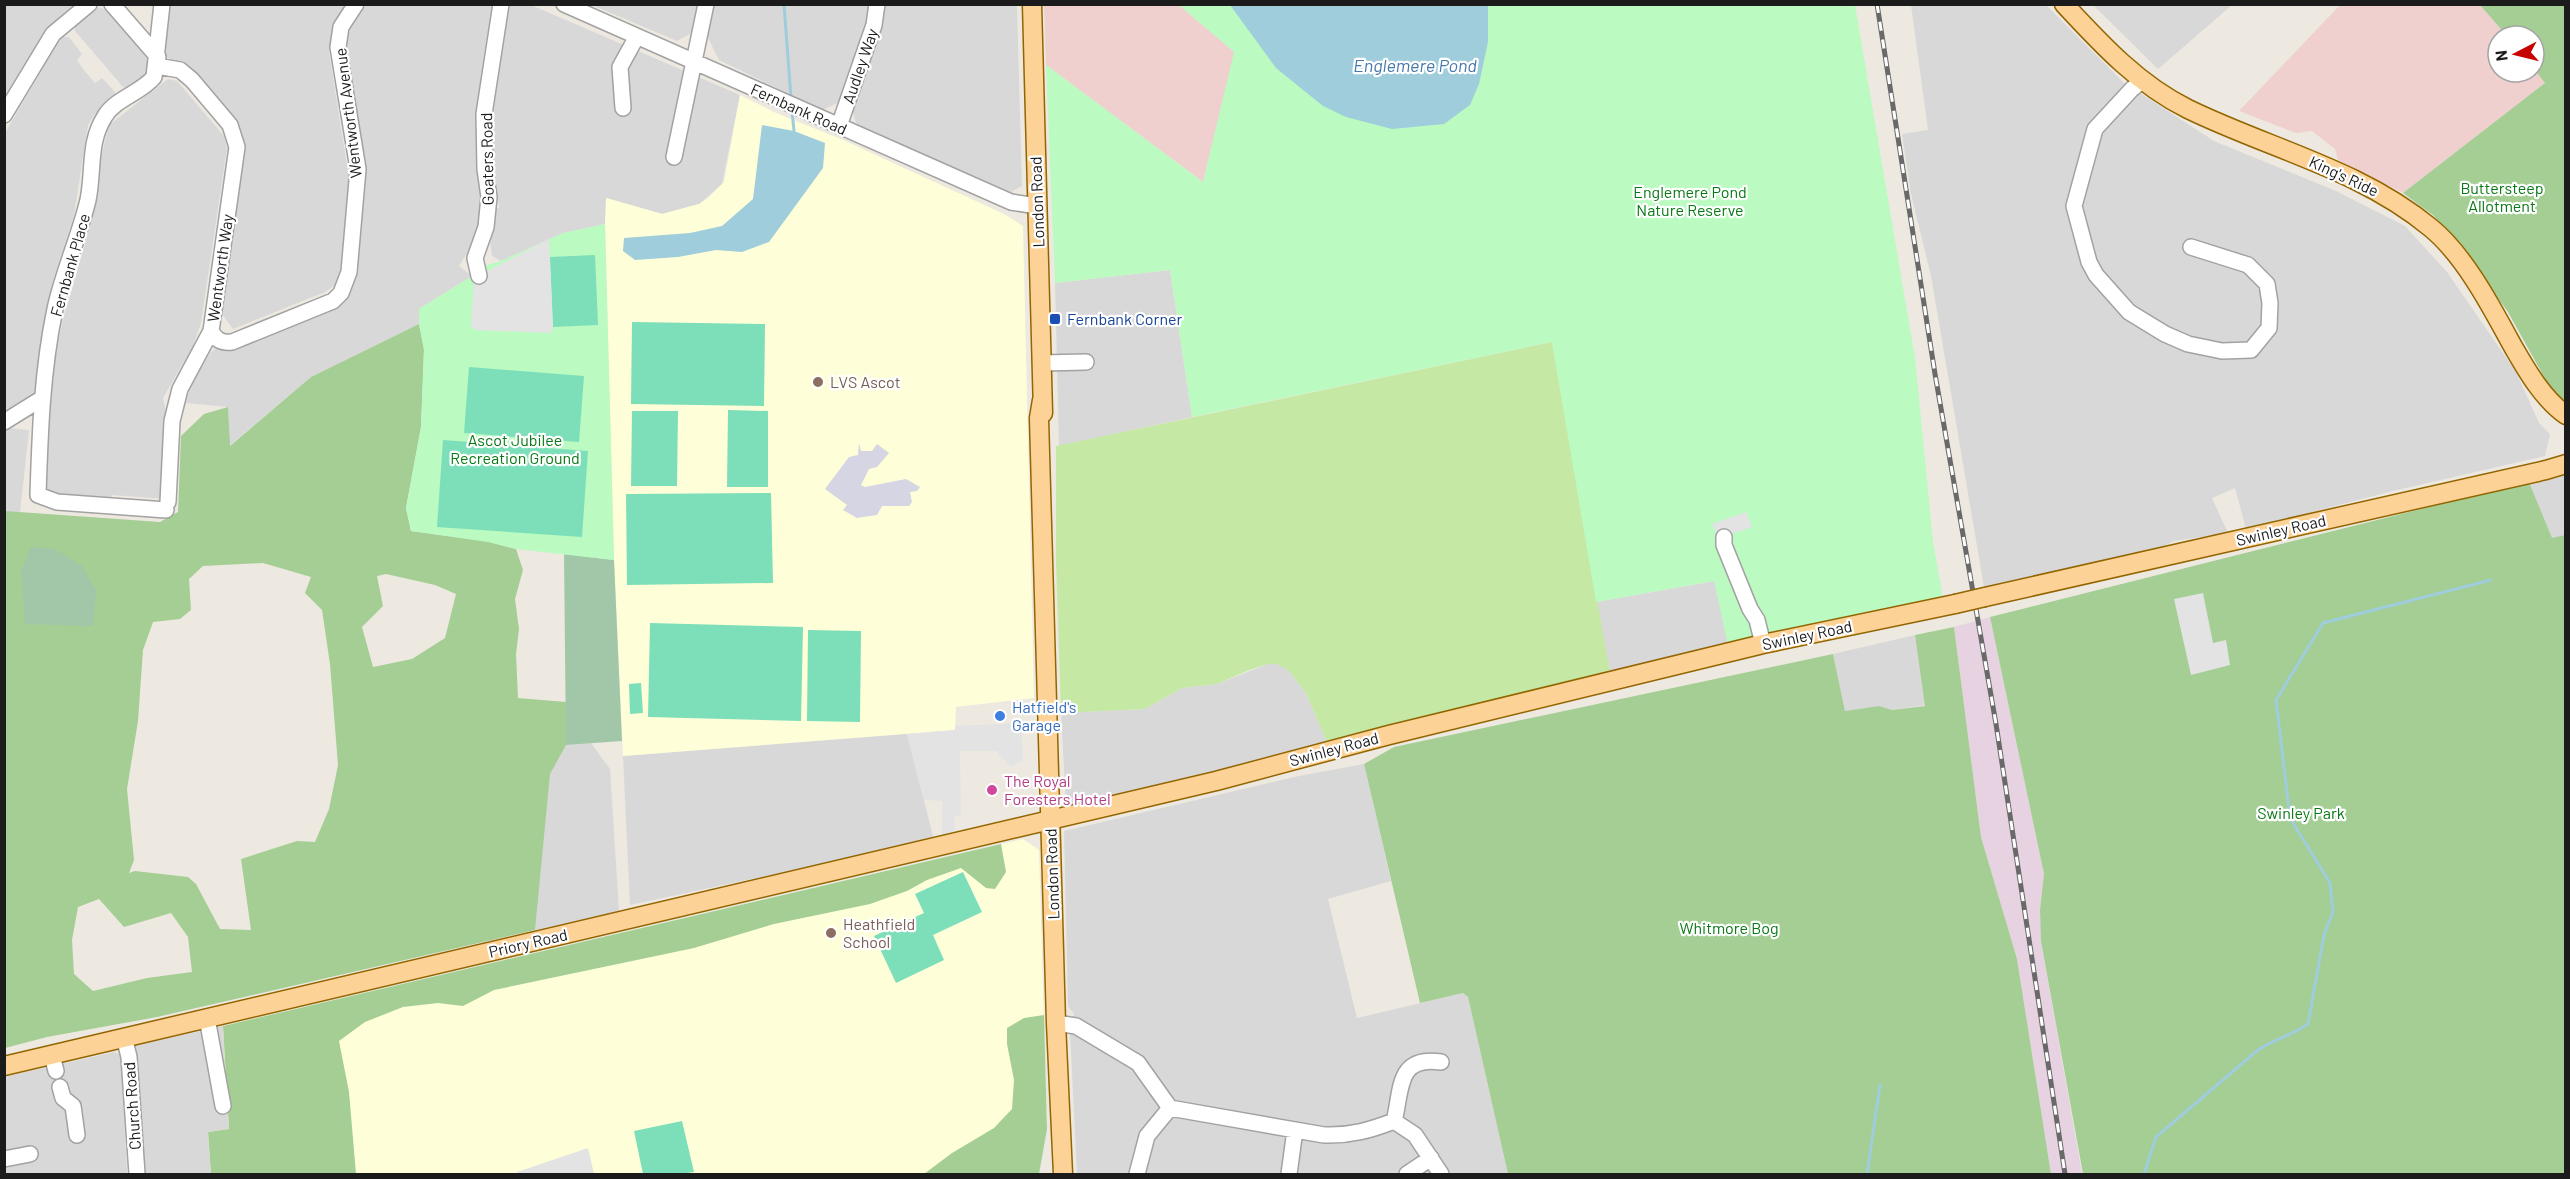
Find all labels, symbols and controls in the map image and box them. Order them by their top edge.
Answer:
north arrow [2486,24,2546,84]
street label: Audley Way [838,25,881,106]
street label: Wentworth Avenue [330,47,365,179]
text: N [2491,49,2511,62]
water label: Englemere Pond [1353,54,1477,76]
street label: Fernbank Road [748,79,850,138]
street label: Goaters Road [476,112,497,206]
street label: King's Ride [2306,151,2382,200]
street label: London Road [1025,156,1048,248]
park label: Buttersteep Allotment [2460,178,2544,215]
park label: Englemere Pond Nature Reserve [1633,182,1747,219]
street label: Fernbank Place [46,211,93,319]
street label: Wentworth Way [203,212,237,323]
place label: Fernbank Corner [1067,309,1182,328]
marker: Fernbank Corner [1048,312,1062,326]
place label: LVS Ascot [830,372,901,391]
marker: LVS Ascot [811,375,825,389]
park label: Ascot Jubilee Recreation Ground [450,430,580,467]
street label: Swinley Road [2234,510,2328,549]
street label: Swinley Road [1760,616,1854,653]
place label: Hatfield's Garage [1012,697,1077,734]
marker: Hatfield's Garage [993,709,1007,723]
street label: Swinley Road [1287,727,1381,770]
place label: The Royal Foresters Hotel [1004,771,1111,808]
marker: The Royal Foresters Hotel [985,783,999,797]
park label: Swinley Park [2257,803,2345,822]
street label: London Road [1040,828,1063,920]
place label: Heathfield School [843,914,915,951]
park label: Whitmore Bog [1679,918,1779,937]
street label: Priory Road [487,924,569,961]
marker: Heathfield School [824,926,838,940]
street label: Church Road [119,1061,144,1151]

